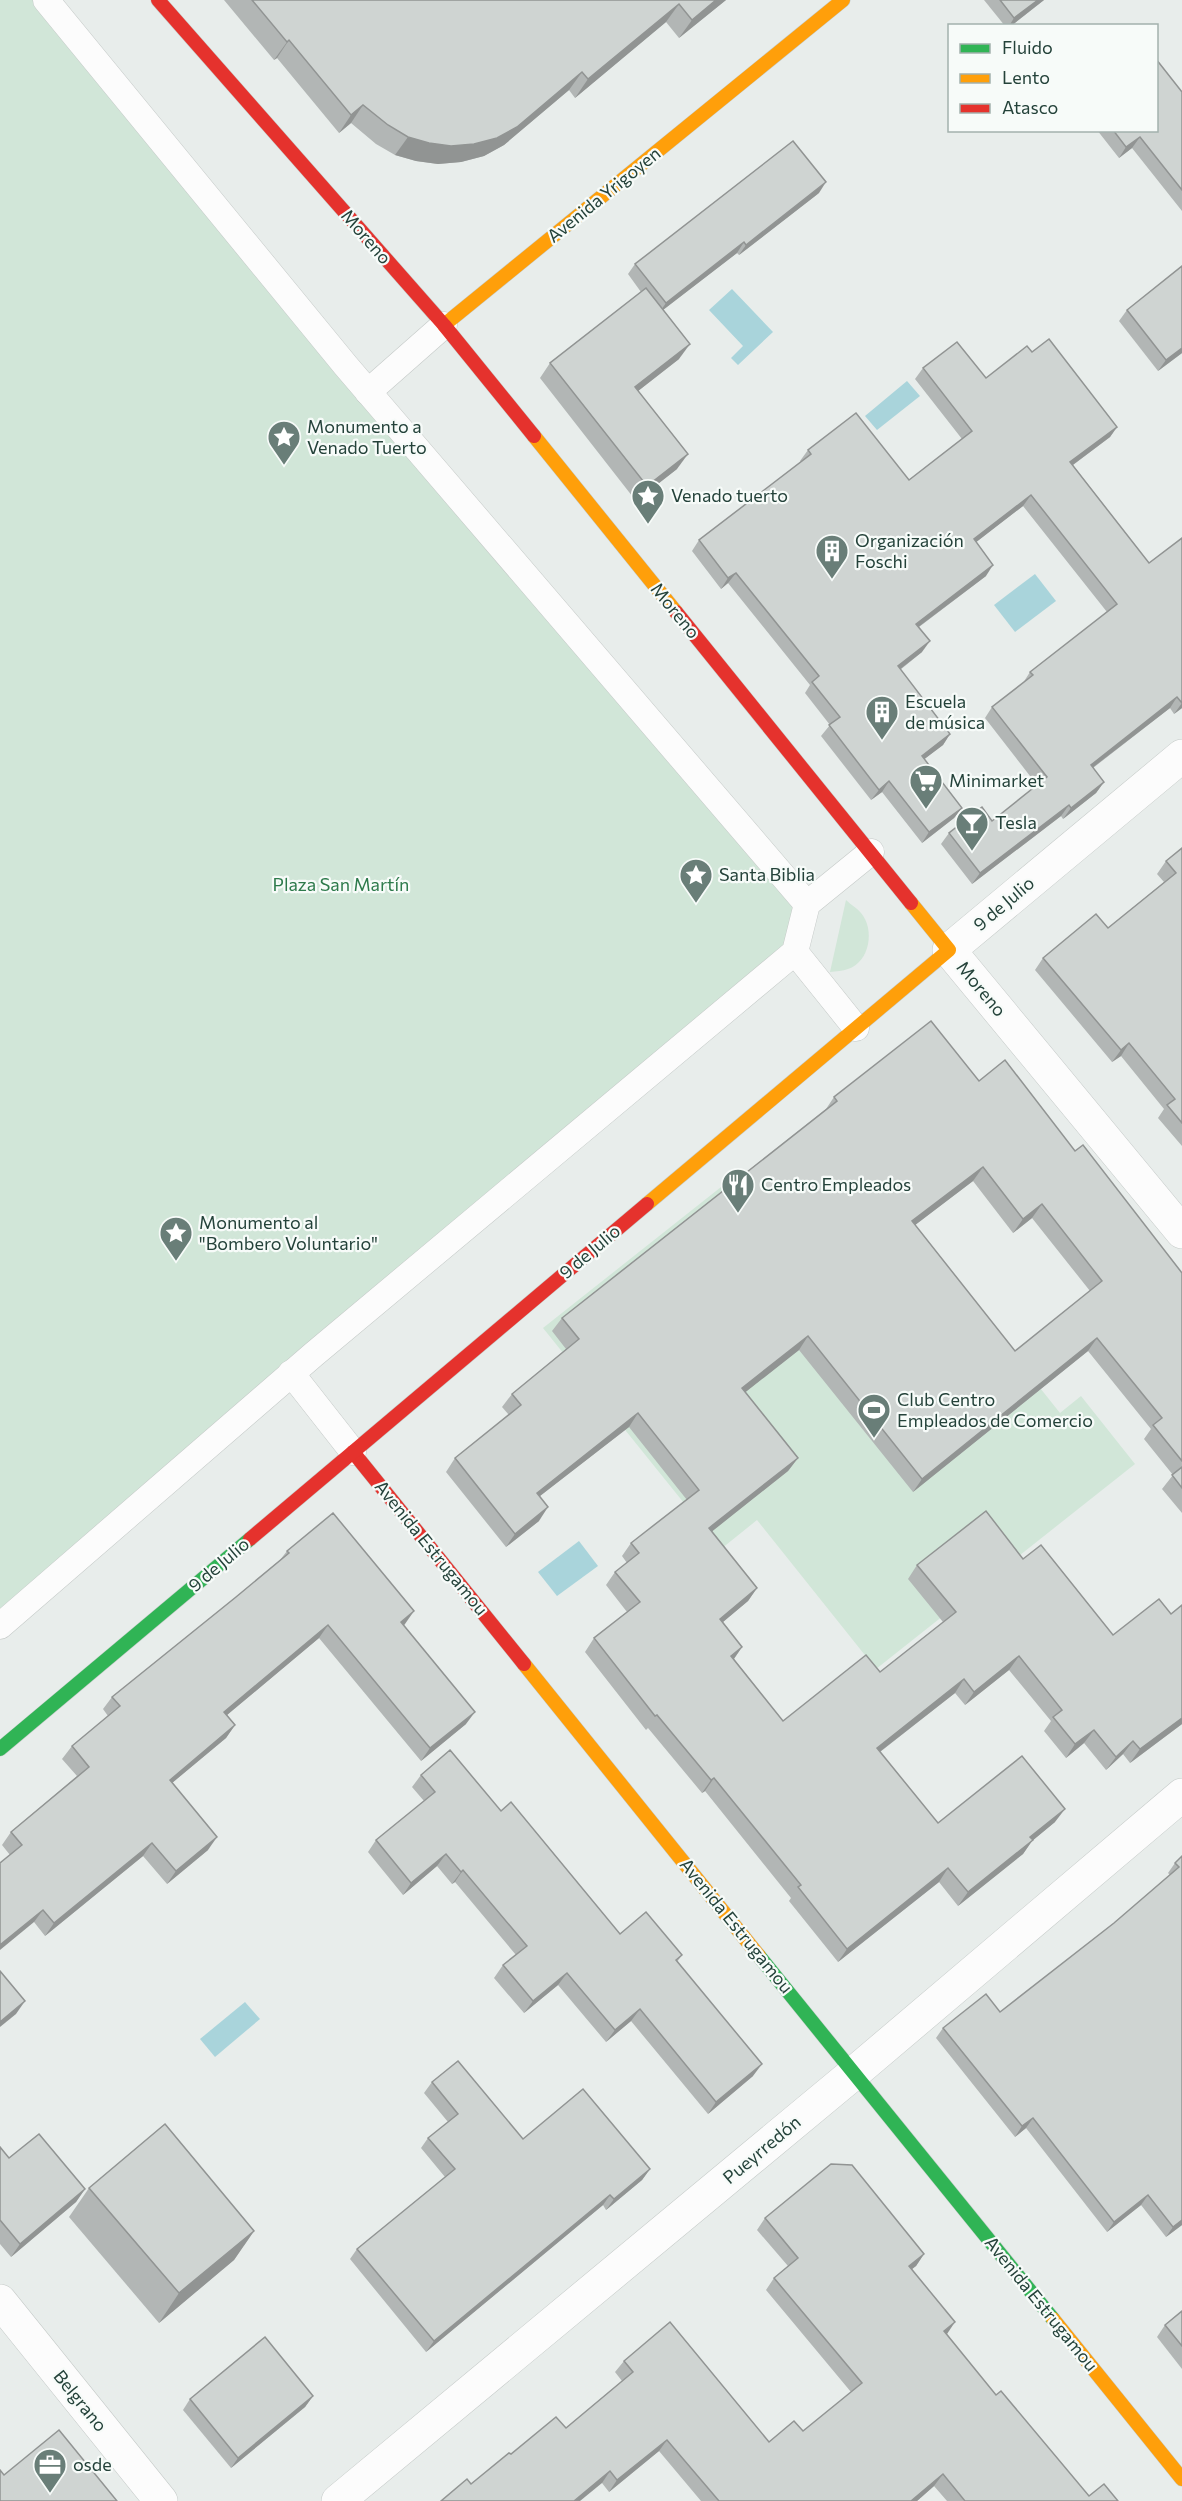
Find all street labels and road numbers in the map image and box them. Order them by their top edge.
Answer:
street label: Avenida Yrigoyen [542,142,665,247]
street label: Moreno [337,204,397,268]
street label: Moreno [647,578,705,643]
street label: 9 de Julio [968,871,1038,935]
street label: Moreno [952,956,1011,1020]
street label: 9 de Julio [554,1219,624,1283]
street label: Avenida Estrugamou [371,1475,493,1619]
street label: 9 de Julio [183,1532,253,1596]
street label: Avenida Estrugamou [676,1853,798,1997]
street label: Pueyrredón [718,2110,805,2188]
street label: Avenida Estrugamou [981,2231,1103,2375]
street label: Belgrano [49,2365,112,2436]

